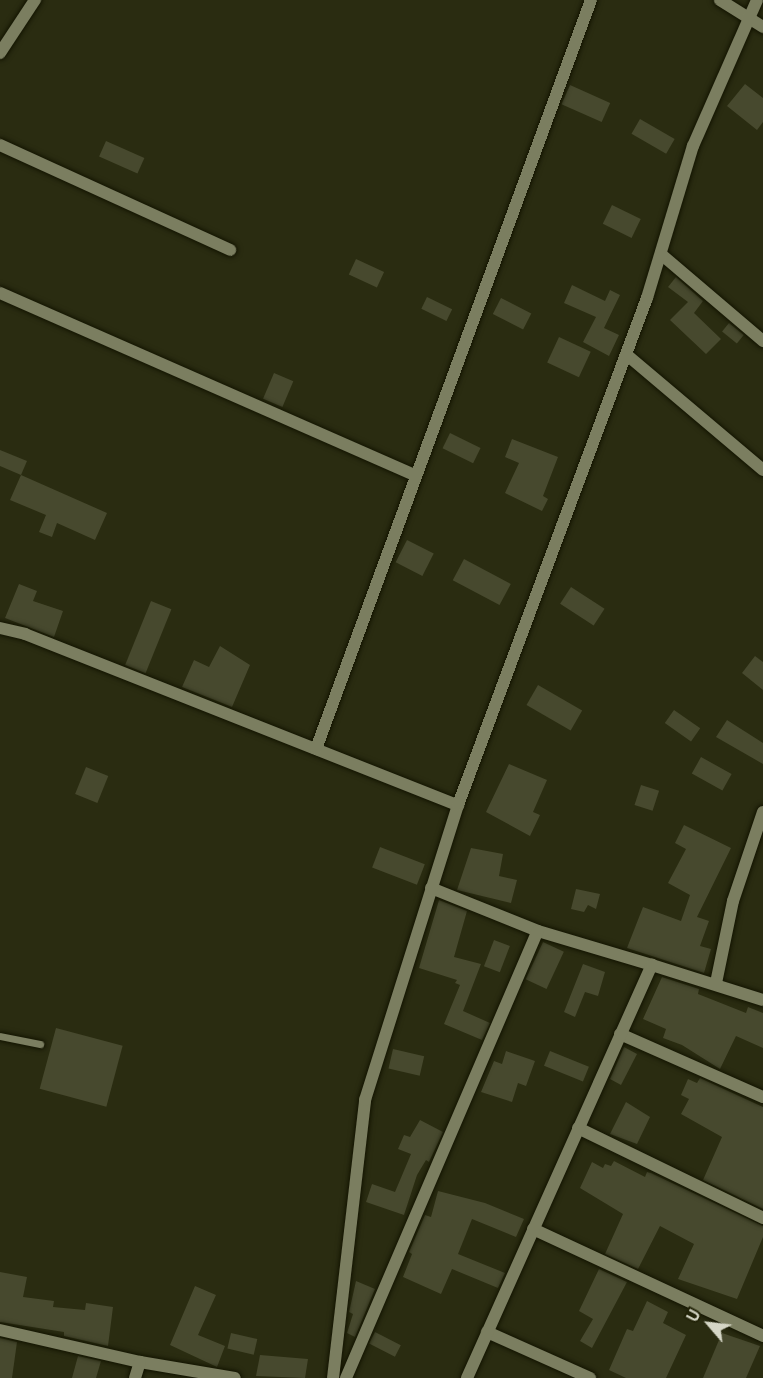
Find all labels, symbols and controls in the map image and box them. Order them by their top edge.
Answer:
north arrow [679,1294,739,1354]
text: U [683,1306,704,1325]

